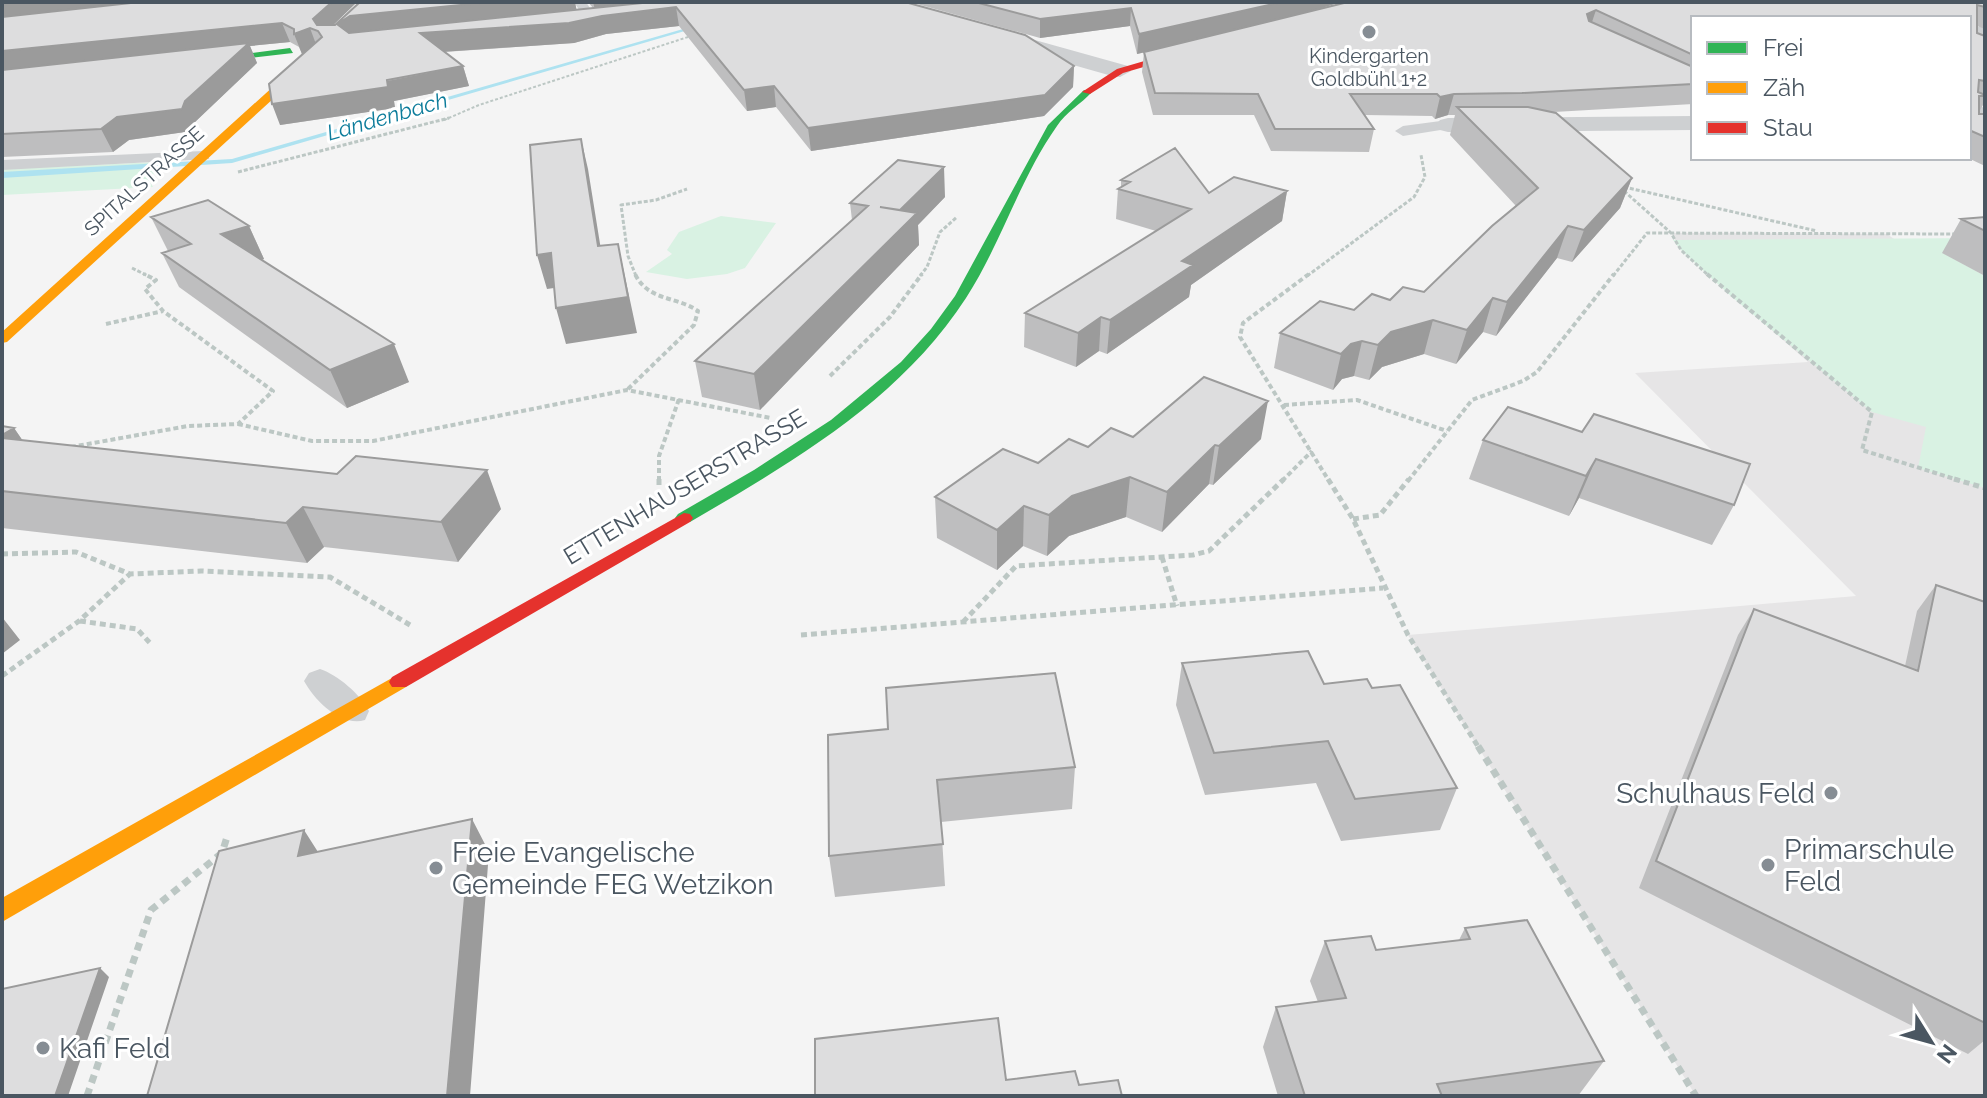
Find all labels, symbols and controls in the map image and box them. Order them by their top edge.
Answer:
legend [1691,16,1971,160]
marker: Kindergarten Goldbühl 1+2 [1360,23,1378,41]
text: Frei [1763,33,1804,62]
place label: Kindergarten Goldbühl 1+2 [1309,44,1429,91]
text: Zäh [1763,73,1805,102]
water label: Ländenbach [324,86,450,146]
text: Stau [1763,113,1813,142]
street label: SPITALSTRASSE [79,121,209,241]
street label: ETTENHAUSERSTRASSE [558,403,811,571]
place label: Schulhaus Feld [1616,777,1815,810]
marker: Schulhaus Feld [1822,784,1840,802]
place label: Primarschule Feld [1784,833,1954,898]
place label: Freie Evangelische Gemeinde FEG Wetzikon [452,836,773,901]
marker: Primarschule Feld [1759,856,1777,874]
marker: Freie Evangelische Gemeinde FEG Wetzikon [427,859,445,877]
north arrow [1891,1002,1971,1082]
place label: Kafi Feld [59,1032,170,1065]
marker: Kafi Feld [34,1039,52,1057]
text: N [1932,1040,1962,1069]

